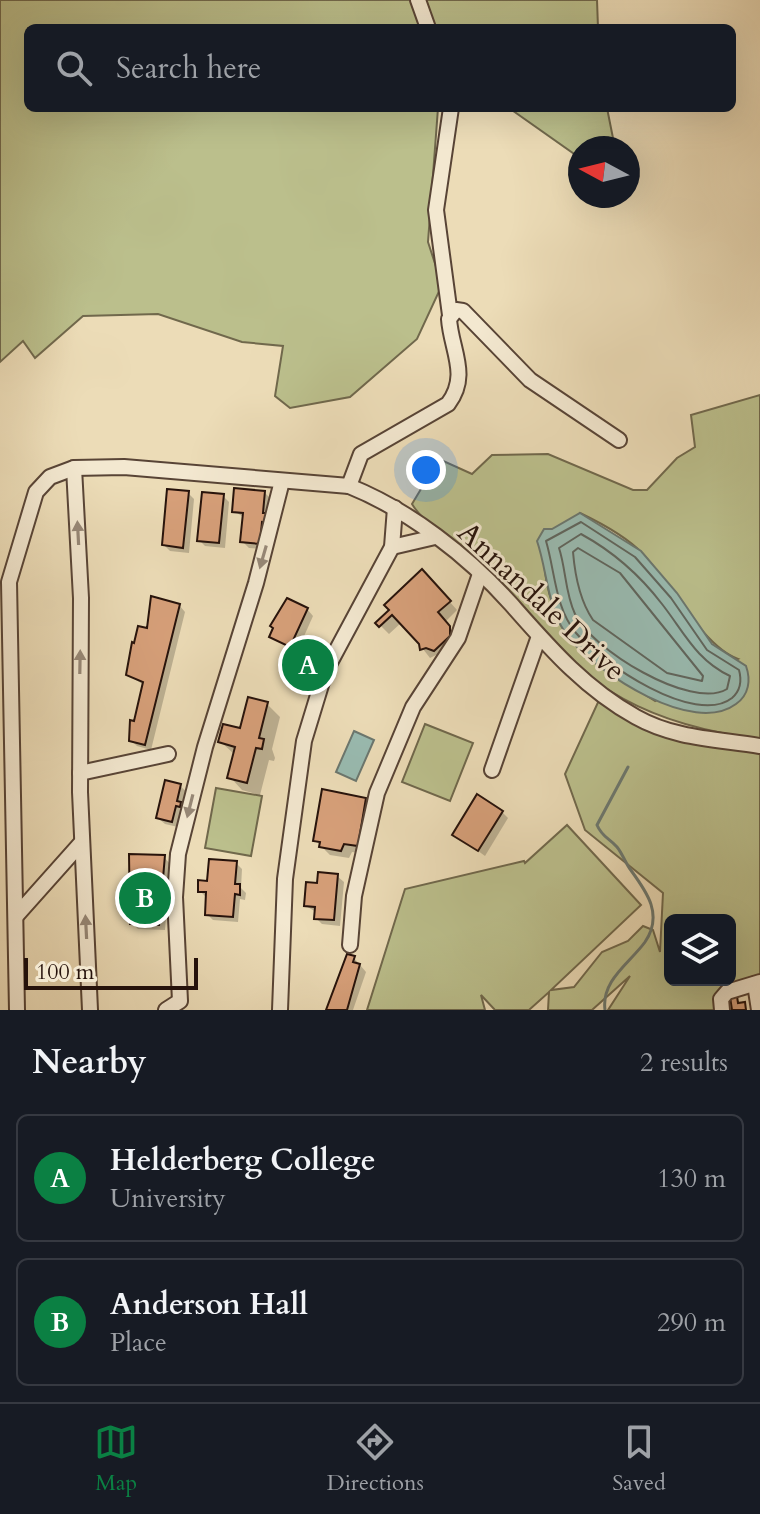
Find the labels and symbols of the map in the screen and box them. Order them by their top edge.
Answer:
north arrow [568,136,640,208]
your location [406,450,446,490]
street label: Annandale Drive [449,513,635,690]
one-way arrow [71,520,84,545]
one-way arrow [256,545,269,569]
pin: A [282,635,334,695]
one-way arrow [73,649,86,674]
one-way arrow [183,794,195,819]
pin: B [119,868,171,928]
one-way arrow [79,914,92,939]
scale bar [24,954,198,990]

